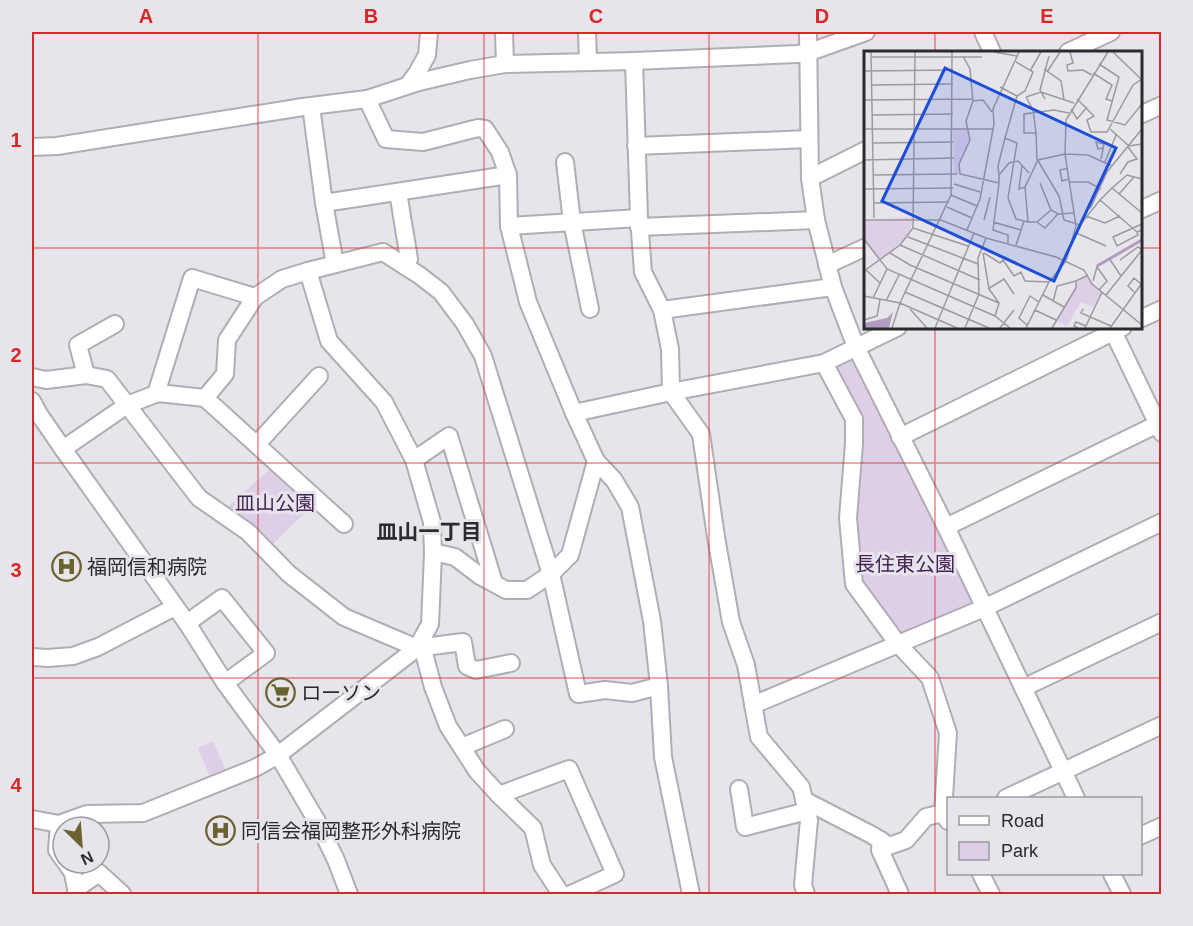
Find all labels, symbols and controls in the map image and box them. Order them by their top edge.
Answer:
text: A [139,5,153,27]
text: B [364,5,378,27]
text: C [589,5,603,27]
text: D [815,5,829,27]
text: E [1040,5,1054,27]
inset map [864,51,1142,328]
text: 1 [10,129,22,151]
text: 2 [10,344,22,366]
park label: 皿山公園 [235,492,315,514]
district label: 皿山一丁目 [377,520,482,543]
hospital icon: 福岡信和病院 [50,551,82,583]
park label: 長住東公園 [855,553,955,575]
place label: 福岡信和病院 [87,556,207,578]
text: 3 [10,559,22,581]
supermarket icon: ローソン [264,677,296,709]
place label: ローソン [301,682,381,704]
text: 4 [10,774,22,796]
legend [947,797,1142,875]
text: Road [1001,811,1044,831]
north arrow [51,815,111,875]
hospital icon: 同信会福岡整形外科病院 [204,815,236,847]
place label: 同信会福岡整形外科病院 [241,820,461,842]
text: Park [1001,841,1039,861]
text: N [78,848,96,868]

